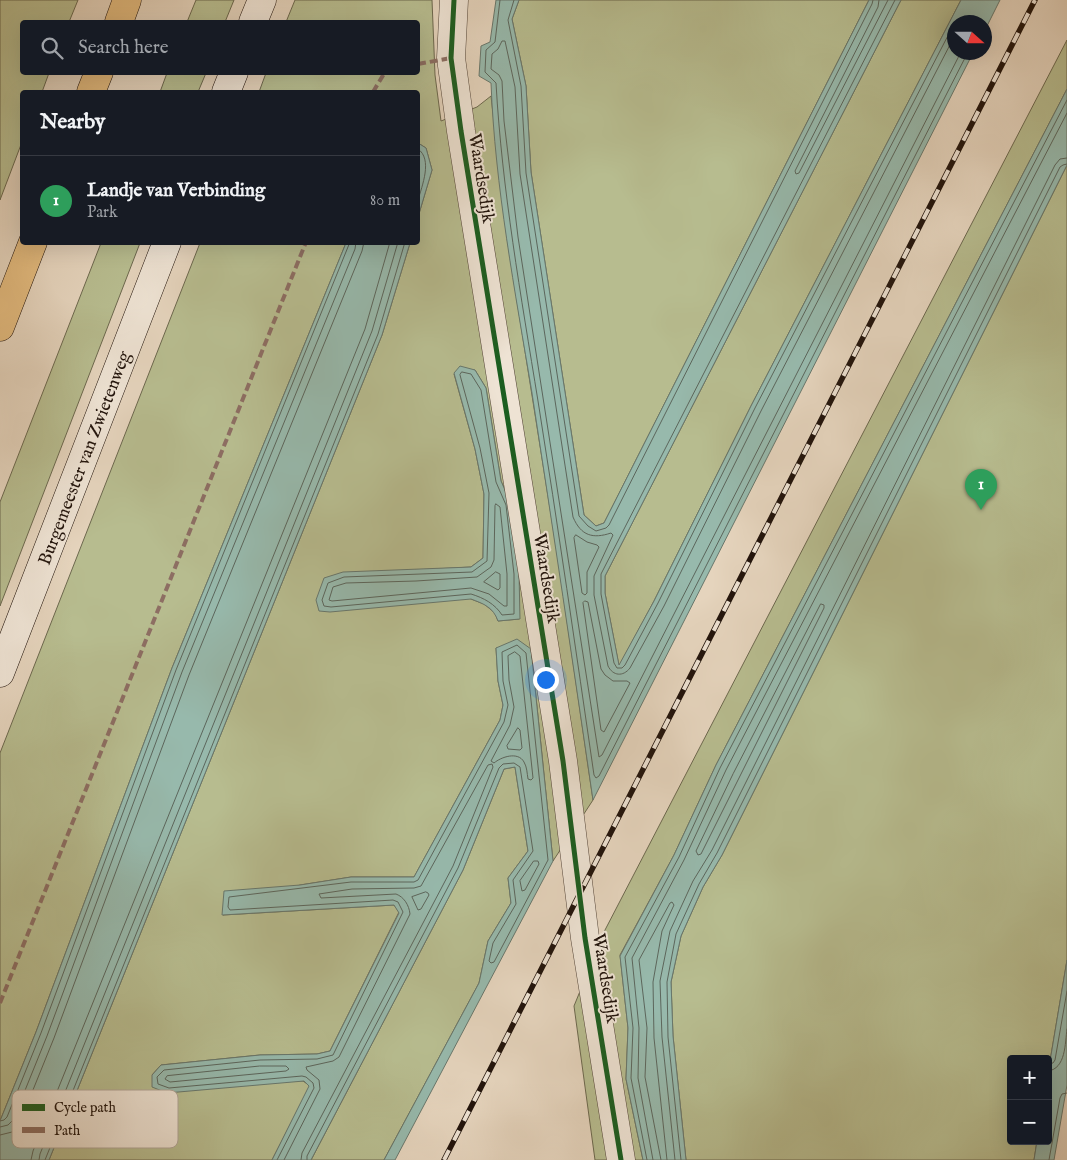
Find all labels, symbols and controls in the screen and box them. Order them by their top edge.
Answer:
north arrow [947,15,992,60]
search box [20,20,420,75]
icon: search [38,34,66,62]
text: Search here [78,36,169,60]
text: Nearby [40,109,105,136]
street label: Waardsedijk [462,132,499,225]
text: Landje van Verbinding [87,179,265,203]
text: 1 [53,191,59,211]
text: 80 m [370,191,400,211]
text: Park [87,203,117,223]
street label: Burgemeester van Zwietenweg [34,348,137,569]
pin: 1 [965,469,997,510]
street label: Waardsedijk [527,532,564,625]
your location [533,667,559,693]
street label: Waardsedijk [586,932,623,1025]
map controls [1007,1055,1052,1145]
button: + [1007,1055,1052,1100]
legend [12,1090,178,1148]
text: Cycle path [54,1099,116,1117]
button: − [1007,1100,1052,1145]
text: Path [54,1122,81,1140]

